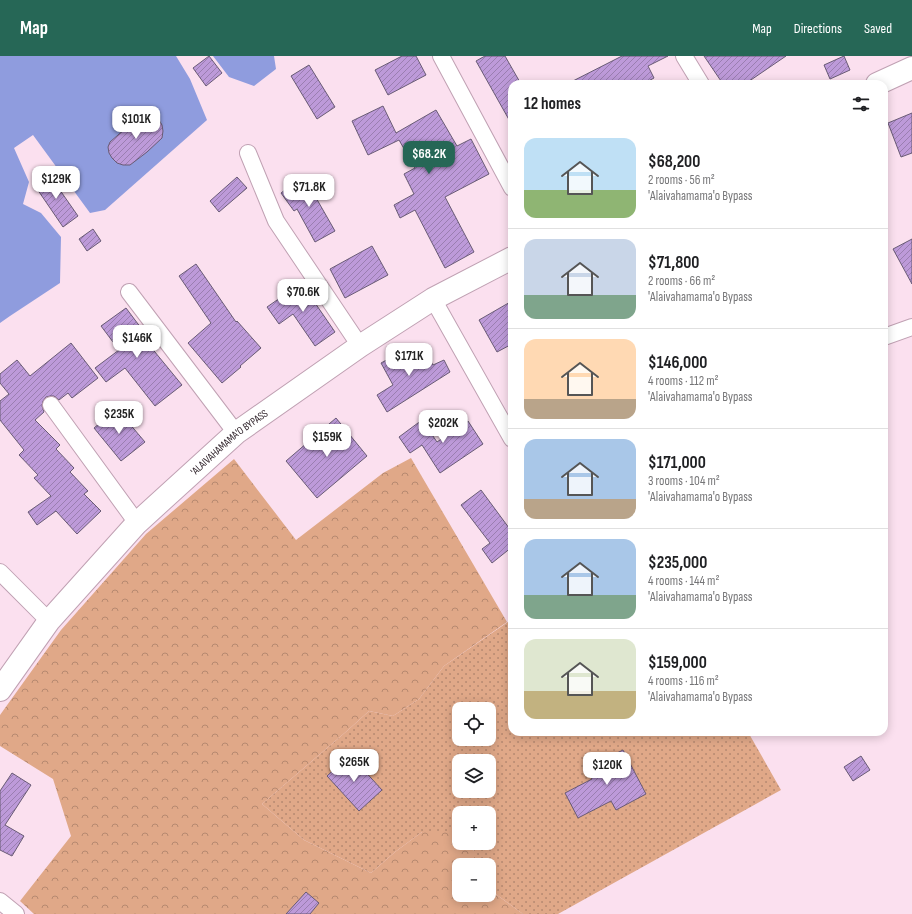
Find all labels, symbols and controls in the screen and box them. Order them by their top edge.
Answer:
text: Map [20,17,48,40]
text: Map [752,20,772,37]
text: Directions [794,20,842,37]
text: Saved [864,20,892,37]
icon: filters [850,93,872,115]
text: 12 homes [524,94,581,114]
pin: $101K [108,106,164,140]
text: $101K [121,111,151,127]
pin: $68.2K [396,141,462,175]
text: $68.2K [412,146,446,162]
text: $68,200 [648,152,700,172]
icon: home [556,154,604,202]
pin: $129K [28,166,84,200]
text: $129K [41,171,71,187]
text: 2 rooms · 56 m² [648,172,715,188]
pin: $71.8K [276,174,342,208]
text: $71.8K [292,179,326,195]
text: 'Alaivahamama'o Bypass [648,188,753,204]
text: $71,800 [648,253,699,273]
icon: home [556,255,604,303]
text: 2 rooms · 66 m² [648,273,715,289]
pin: $70.6K [270,279,336,313]
text: $70.6K [286,284,320,300]
text: 'Alaivahamama'o Bypass [648,289,753,305]
pin: $146K [109,325,165,359]
text: $146K [122,330,152,346]
pin: $171K [381,343,437,377]
text: $171K [395,348,424,364]
text: $146,000 [648,353,707,373]
icon: home [556,355,604,403]
text: 4 rooms · 112 m² [648,373,719,389]
text: 'Alaivahamama'o Bypass [648,389,753,405]
pin: $235K [91,401,147,435]
text: $235K [104,406,134,422]
street label: 'ALAIVAHAMAMA'O BYPASS [188,406,270,478]
pin: $202K [415,410,471,444]
text: $202K [428,415,458,431]
pin: $159K [299,424,355,458]
text: $159K [312,429,342,445]
text: $171,000 [648,453,706,473]
icon: home [556,455,604,503]
text: 3 rooms · 104 m² [648,473,720,489]
text: 'Alaivahamama'o Bypass [648,489,753,505]
text: $235,000 [648,553,707,573]
icon: home [556,555,604,603]
text: 4 rooms · 144 m² [648,573,719,589]
text: 'Alaivahamama'o Bypass [648,589,753,605]
text: $159,000 [648,653,707,673]
icon: home [556,655,604,703]
text: 4 rooms · 116 m² [648,673,719,689]
text: 'Alaivahamama'o Bypass [648,689,753,705]
map controls [452,702,496,902]
button: locate [452,702,496,746]
pin: $265K [326,749,382,783]
pin: $120K [579,752,635,786]
text: $265K [339,754,369,770]
button: layers [452,754,496,798]
text: $120K [592,757,622,773]
button: + [452,806,496,850]
button: − [452,858,496,902]

